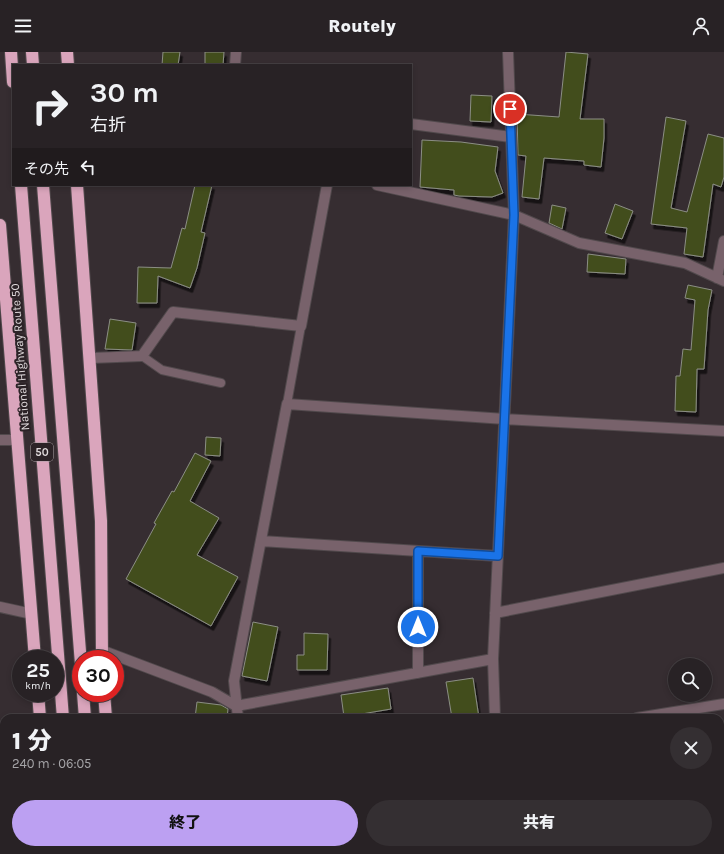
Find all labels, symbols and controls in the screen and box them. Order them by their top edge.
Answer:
icon: menu [12,15,34,37]
text: Routely [328,15,396,37]
icon: person [690,15,712,37]
text: 30 m [90,76,159,109]
icon: right [24,80,76,132]
pin [493,92,527,126]
icon: arrive [499,98,521,120]
text: 右折 [90,114,126,136]
icon: left [77,156,99,178]
text: その先 [24,160,69,178]
street label: National Highway Route 50 [8,283,32,431]
road number: 50 [31,443,53,461]
position arrow [397,606,439,648]
speed limit sign: 30 [72,650,124,702]
map controls [668,658,712,702]
button: search [668,658,712,702]
text: 25 [26,659,50,682]
text: km/h [25,680,51,692]
text: 1 分 [12,727,52,755]
button: close [670,727,712,769]
text: 240 m · 06:05 [12,756,91,771]
button: 終了 [12,800,358,846]
button: 共有 [366,800,712,846]

